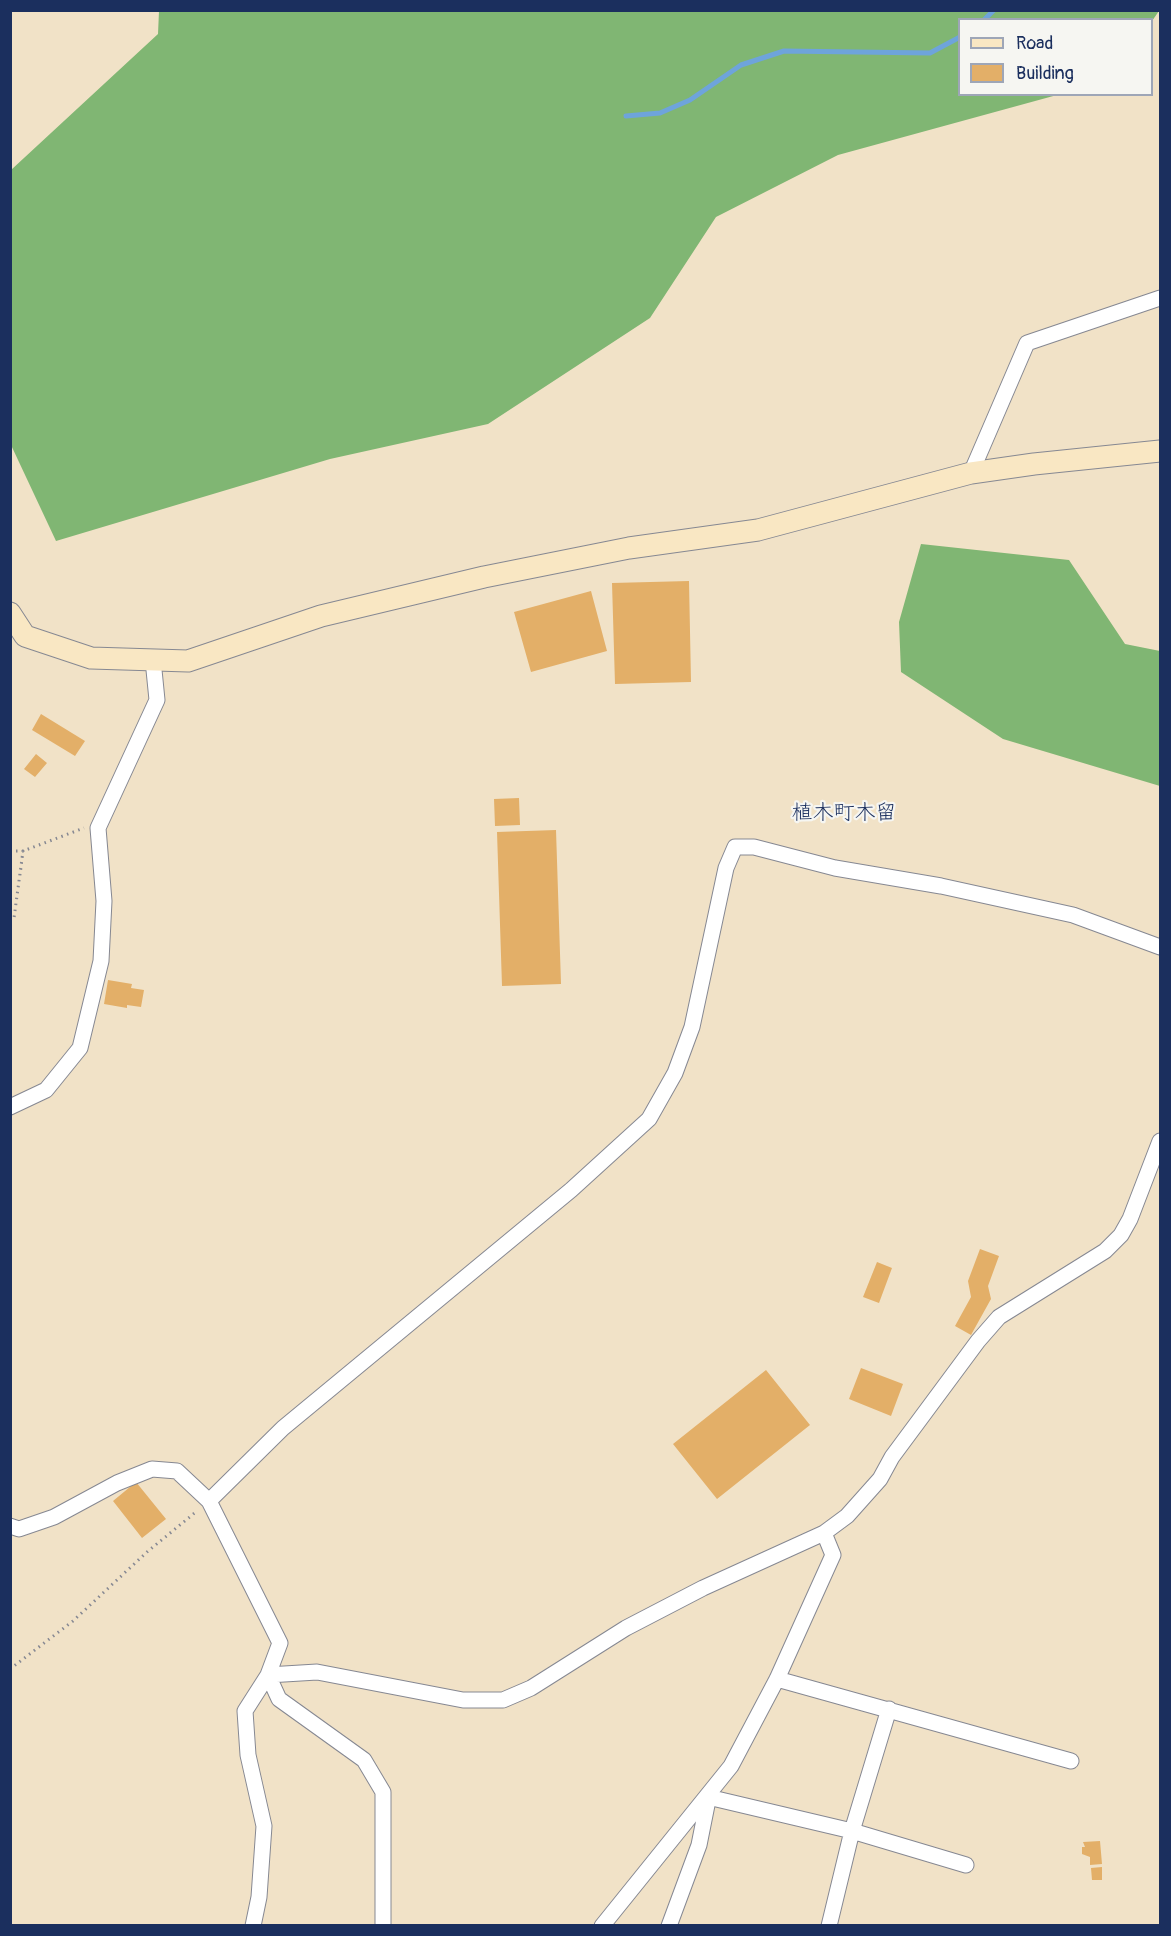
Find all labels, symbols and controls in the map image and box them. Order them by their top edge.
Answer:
legend [958,18,1153,96]
text: Road [1016,32,1053,55]
text: Building [1016,62,1074,85]
district label: 植木町木留 [792,801,896,827]

